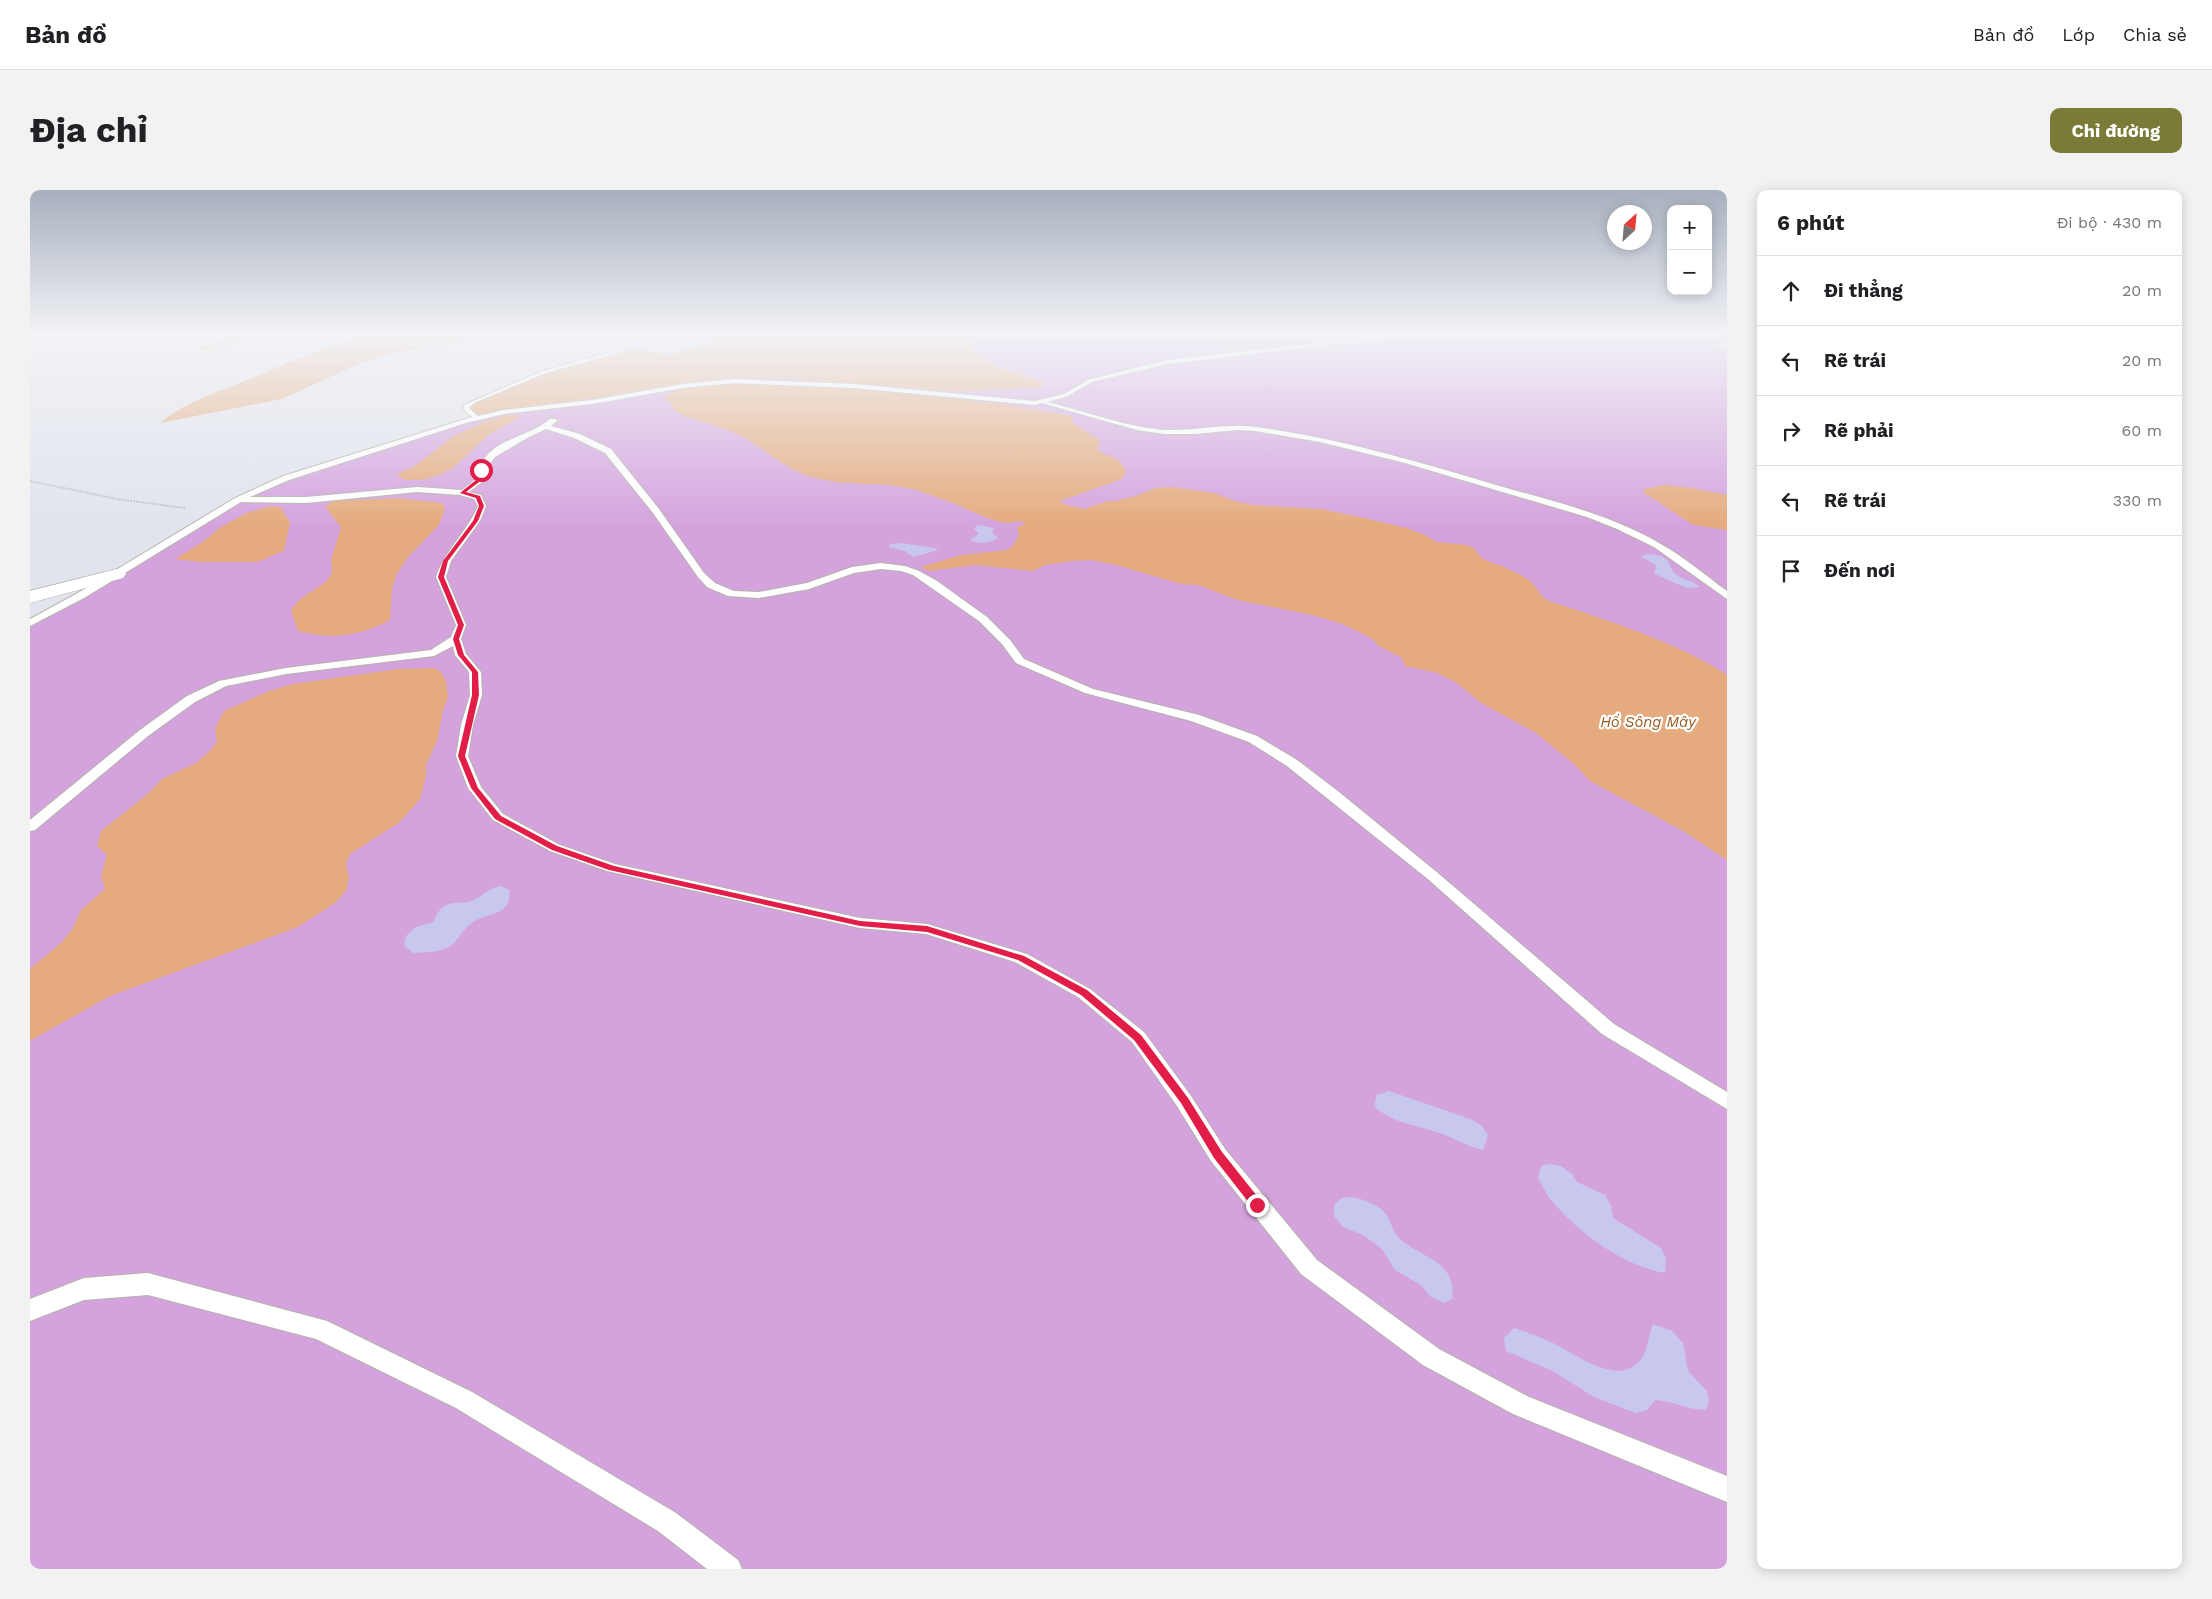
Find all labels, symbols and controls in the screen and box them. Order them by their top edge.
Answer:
text: Bản đồ [25,21,107,49]
text: Bản đồ [1973,24,2034,45]
text: Lớp [2062,24,2095,45]
text: Chia sẻ [2123,24,2187,45]
button: Chỉ đường [2050,108,2182,153]
text: Địa chỉ [30,109,148,151]
north arrow [1607,205,1652,250]
map controls [1667,205,1712,295]
button: + [1667,205,1712,250]
text: 6 phút [1777,210,1844,235]
text: Đi bộ · 430 m [2057,213,2162,232]
button: − [1667,250,1712,295]
icon: ahead [1777,277,1805,305]
text: Đi thẳng [1824,279,1903,302]
text: 20 m [2122,281,2162,300]
icon: left [1777,347,1805,375]
text: Rẽ trái [1824,349,1886,372]
text: 20 m [2122,351,2162,370]
icon: right [1777,417,1805,445]
text: Rẽ phải [1824,419,1894,442]
text: 60 m [2122,421,2162,440]
route start [470,459,493,482]
icon: left [1777,487,1805,515]
text: Rẽ trái [1824,489,1886,512]
text: 330 m [2113,491,2162,510]
icon: arrive [1777,557,1805,585]
text: Đến nơi [1824,559,1895,582]
water label: Hồ Sông Mây [1600,713,1697,731]
route end [1246,1194,1269,1217]

